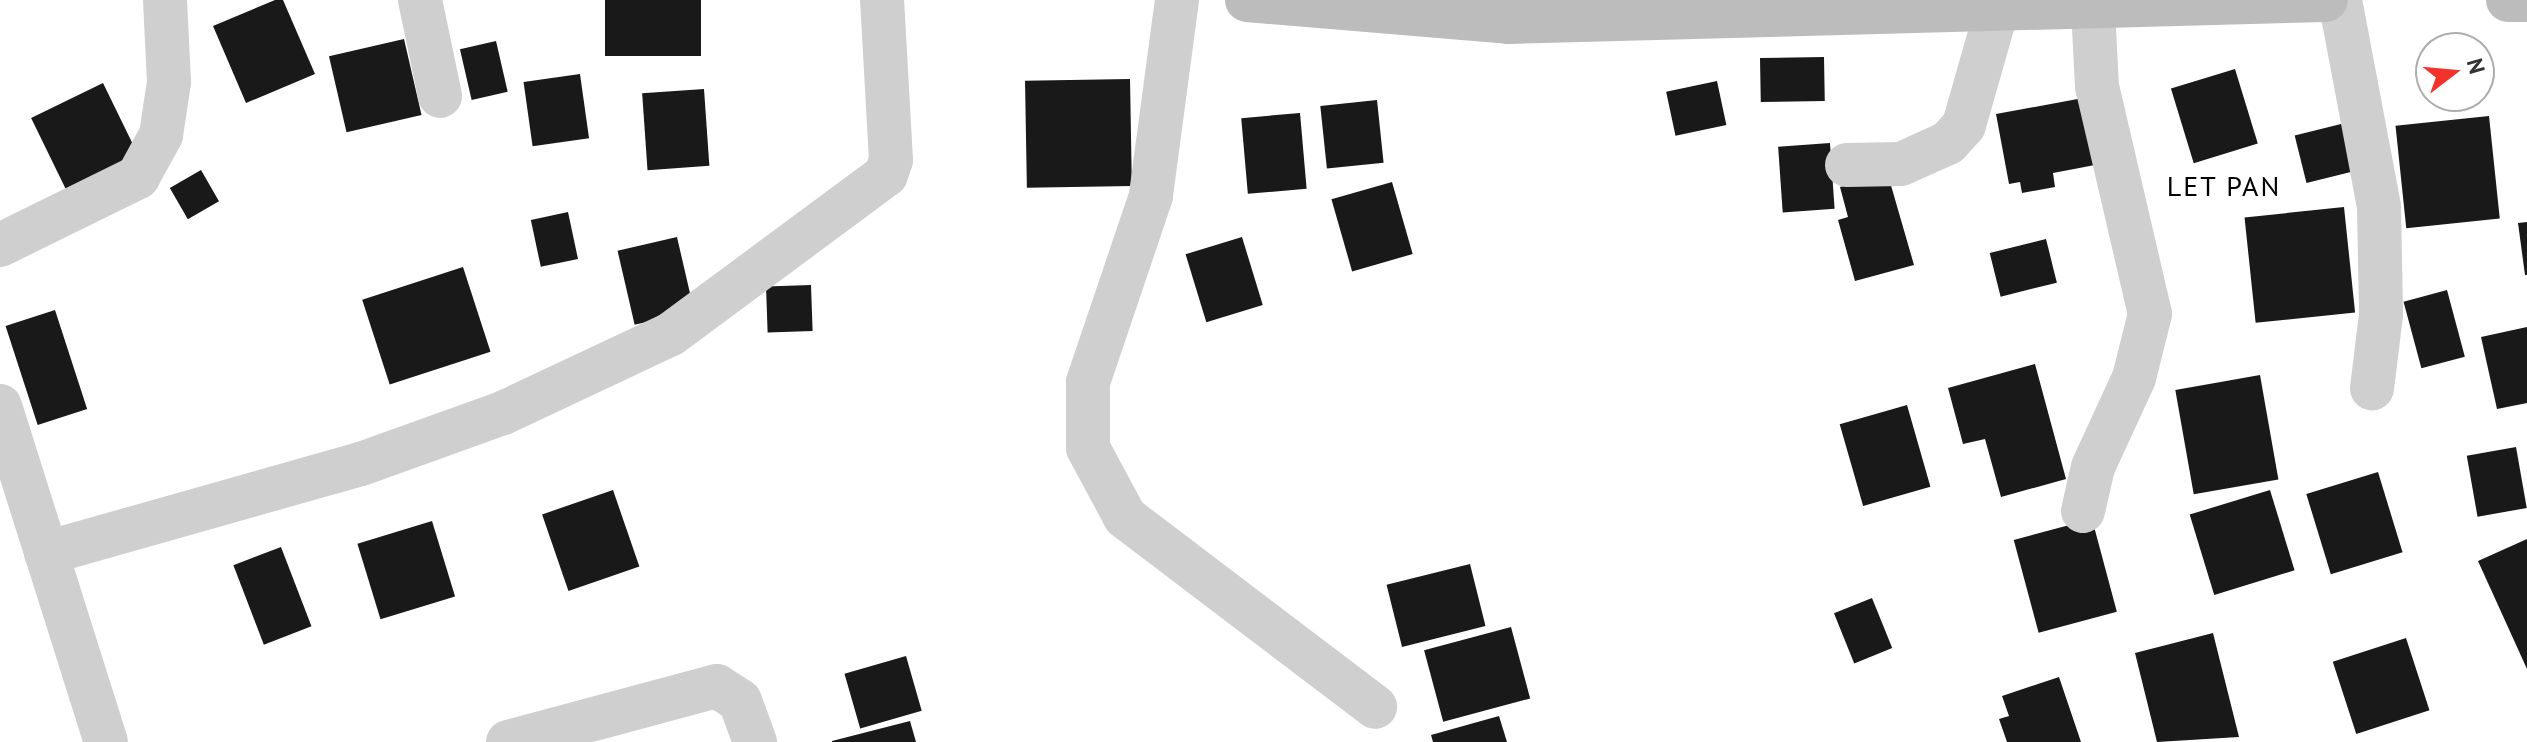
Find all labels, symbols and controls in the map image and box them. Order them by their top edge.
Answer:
north arrow [2415,32,2495,112]
text: N [2461,55,2492,77]
district label: LET PAN [2166,169,2282,203]

